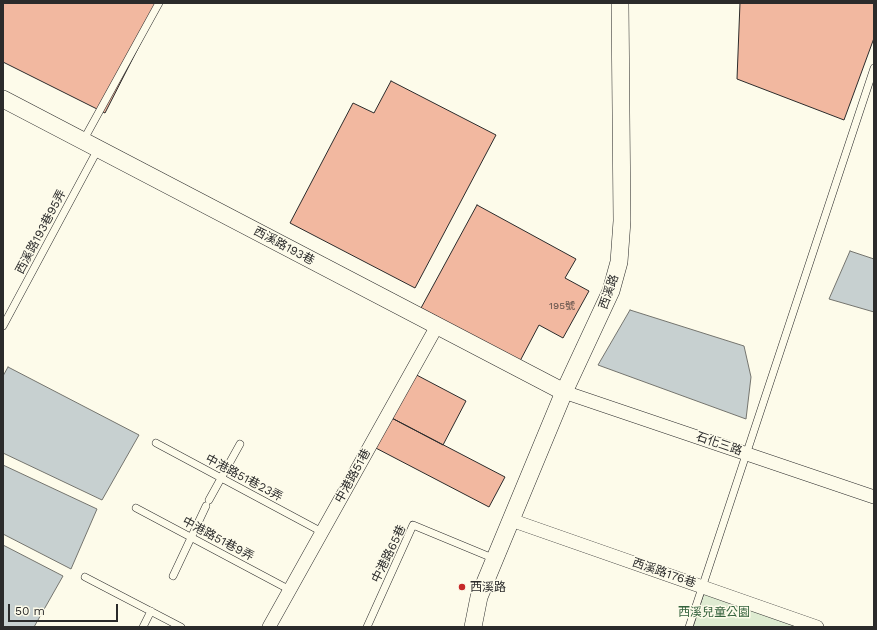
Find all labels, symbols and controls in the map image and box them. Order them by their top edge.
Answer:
street label: 西溪路193巷95弄 [13,187,69,277]
street label: 西溪路193巷 [251,224,317,268]
street label: 西溪路 [596,273,622,311]
house number: 195號 [549,300,575,312]
street label: 石化三路 [694,429,744,459]
street label: 中港路51巷 [332,446,374,506]
street label: 中港路51巷23弄 [203,452,285,504]
street label: 中港路51巷9弄 [180,514,256,564]
street label: 中港路65巷 [369,523,409,585]
street label: 西溪路176巷 [630,555,698,591]
place label: 西溪路 [470,580,506,594]
marker: 西溪路 [457,582,467,592]
scale bar [10,596,120,622]
text: 50 m [15,604,45,618]
park label: 西溪兒童公園 [678,605,750,619]

